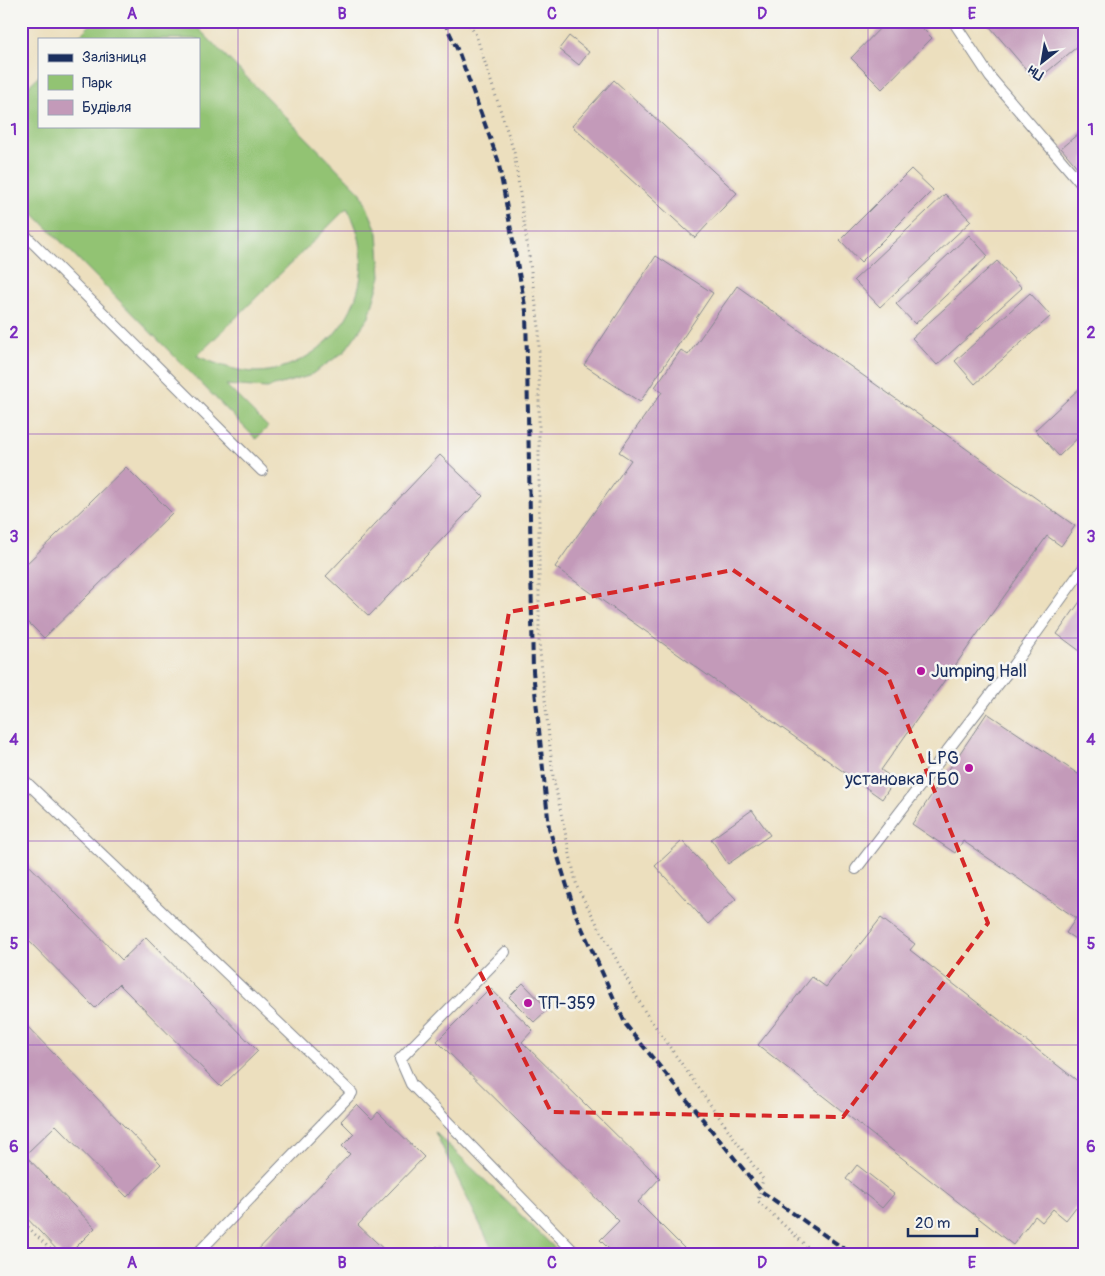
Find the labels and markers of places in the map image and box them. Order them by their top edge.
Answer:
place label: Jumping Hall [931,660,1027,683]
marker: Jumping Hall [915,665,927,677]
place label: LPG установка ГБО [844,747,959,791]
marker: LPG установка ГБО [963,762,975,774]
place label: ТП-359 [538,992,596,1015]
marker: ТП-359 [522,997,534,1009]

